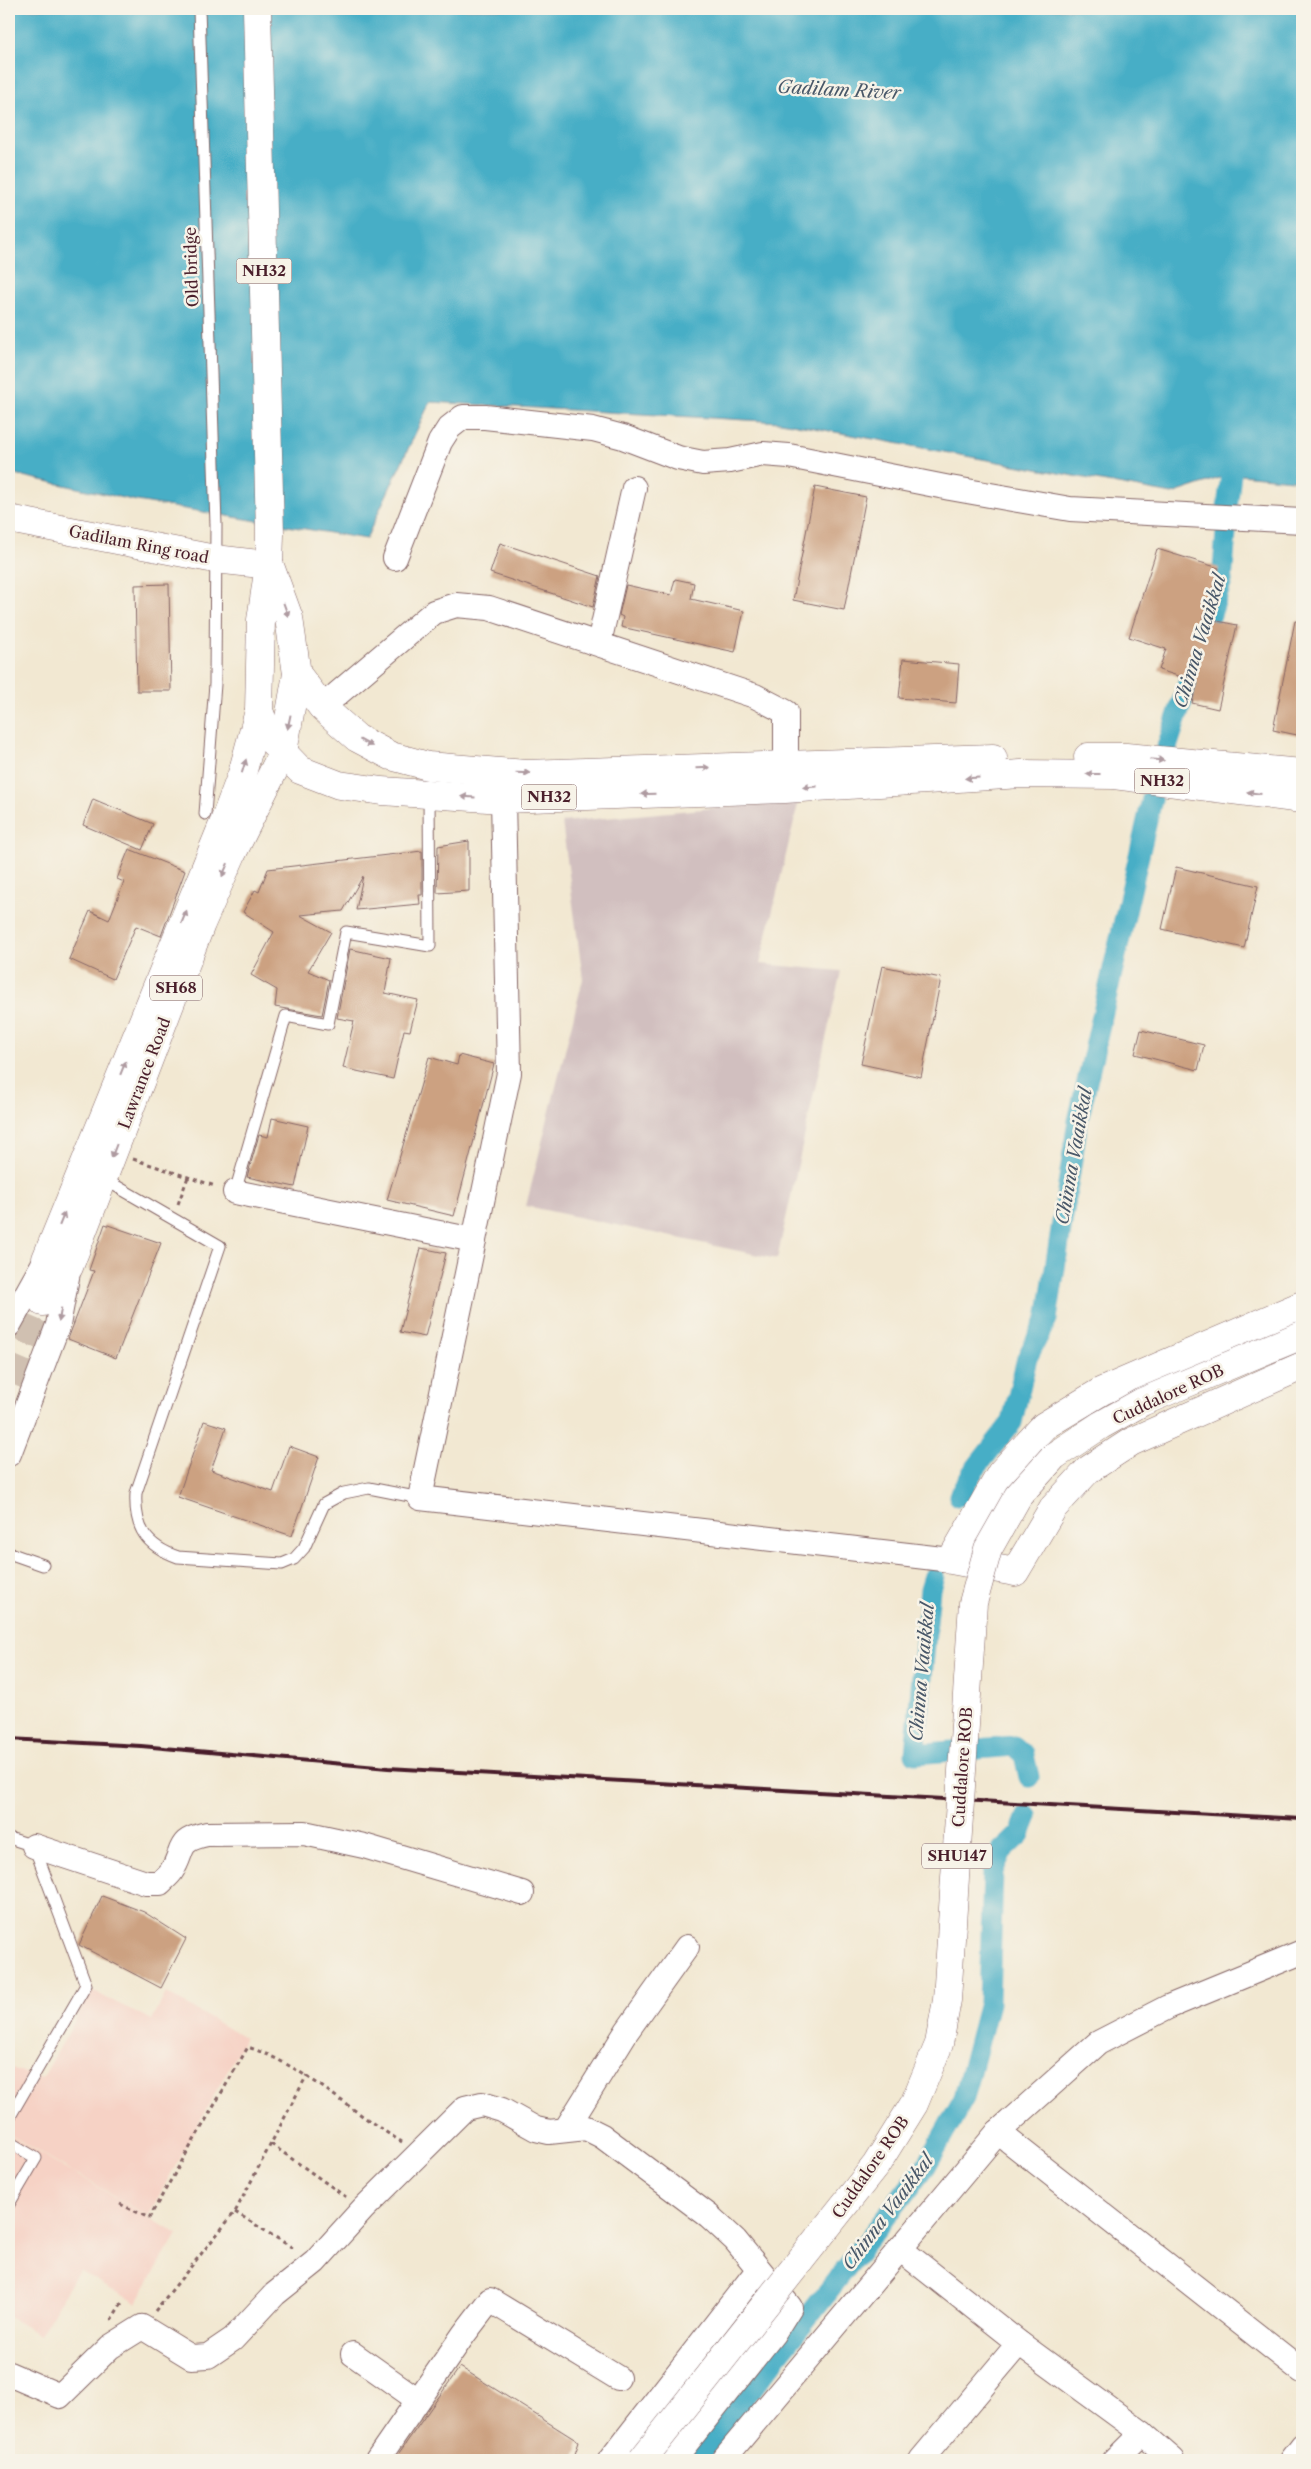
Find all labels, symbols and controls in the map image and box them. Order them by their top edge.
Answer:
water label: Gadilam River [777,76,903,104]
street label: Old bridge [180,227,202,307]
road number: NH32 [236,258,292,284]
street label: Gadilam Ring road [67,521,211,567]
water label: Chinna Vaaikkal [1169,569,1231,711]
one-way arrow [283,603,290,618]
one-way arrow [285,714,293,729]
one-way arrow [358,739,373,747]
one-way arrow [1149,756,1165,764]
one-way arrow [241,759,249,774]
one-way arrow [695,763,711,771]
road number: NH32 [1134,768,1190,794]
one-way arrow [515,769,531,777]
one-way arrow [1084,770,1100,778]
one-way arrow [964,774,980,782]
road number: NH32 [522,784,576,810]
one-way arrow [802,784,818,792]
one-way arrow [1246,789,1262,797]
one-way arrow [639,790,655,798]
one-way arrow [459,792,475,800]
one-way arrow [221,863,229,877]
one-way arrow [180,910,188,924]
road number: SH68 [150,976,202,1000]
street label: Lawrance Road [114,1014,175,1132]
one-way arrow [119,1060,127,1075]
water label: Chinna Vaaikkal [1051,1084,1097,1226]
one-way arrow [110,1144,117,1159]
one-way arrow [58,1211,66,1226]
one-way arrow [56,1308,64,1324]
street label: Cuddalore ROB [1109,1360,1227,1428]
water label: Chinna Vaaikkal [905,1600,939,1742]
street label: Cuddalore ROB [948,1706,976,1828]
road number: SHU147 [922,1844,992,1868]
street label: Cuddalore ROB [827,2112,913,2222]
water label: Chinna Vaaikkal [837,2148,940,2274]

